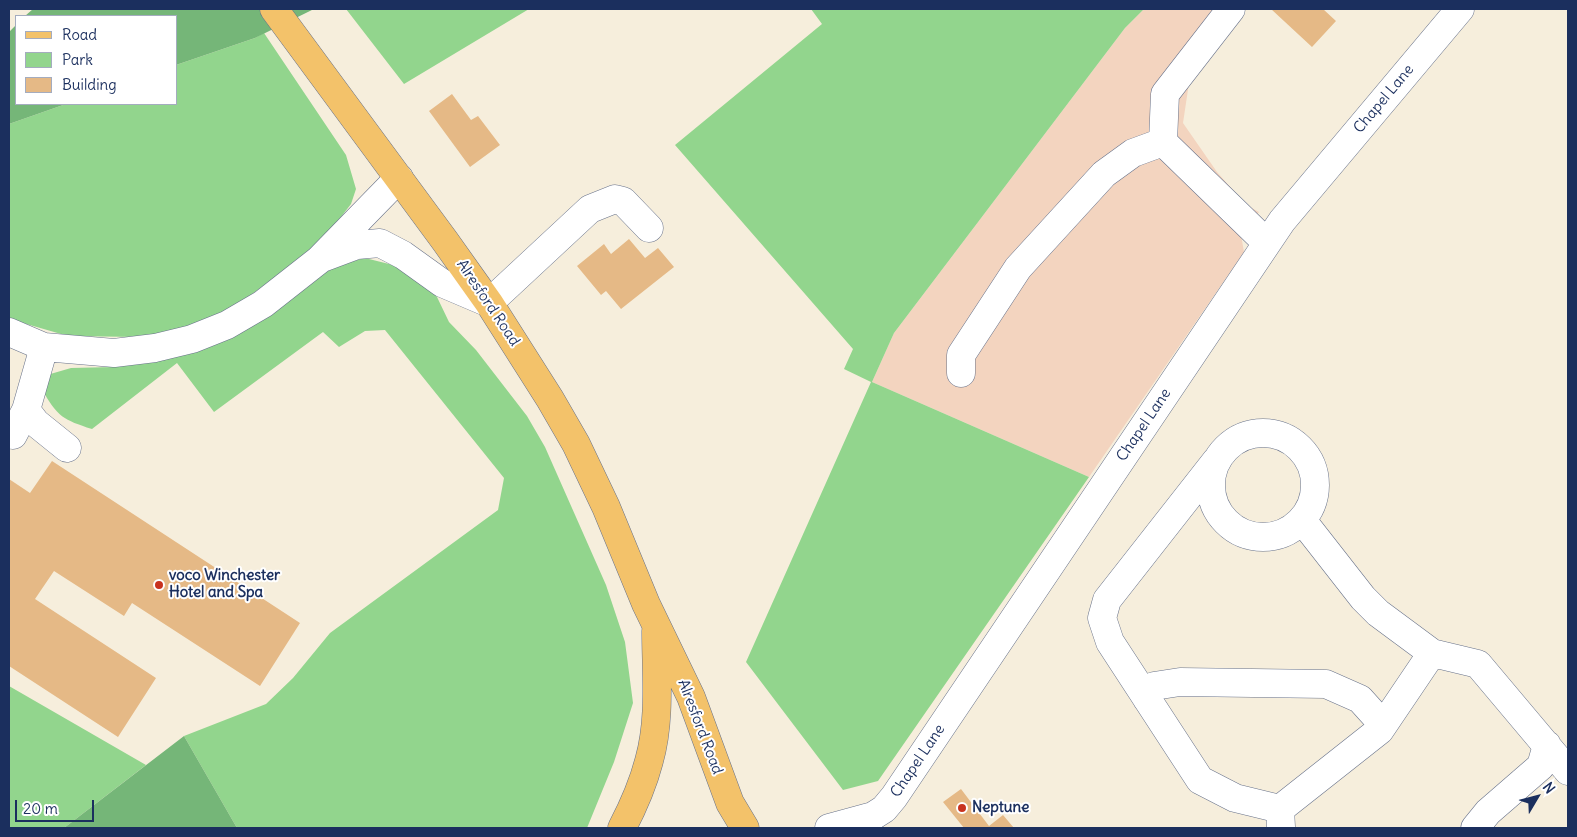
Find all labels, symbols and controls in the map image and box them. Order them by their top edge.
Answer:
legend [15,15,178,105]
text: Road [62,25,97,44]
text: Park [62,50,93,69]
street label: Chapel Lane [1350,61,1418,137]
text: Building [62,75,117,94]
street label: Alresford Road [453,256,523,350]
street label: Chapel Lane [1113,385,1175,465]
place label: voco Winchester Hotel and Spa [169,567,280,602]
marker: voco Winchester Hotel and Spa [153,579,165,591]
street label: Alresford Road [674,677,726,777]
street label: Chapel Lane [887,721,949,801]
north arrow [1512,772,1562,822]
text: N [1539,779,1559,797]
scale bar [18,790,96,822]
text: 20 m [23,799,58,818]
place label: Neptune [972,799,1029,817]
marker: Neptune [956,802,968,814]

